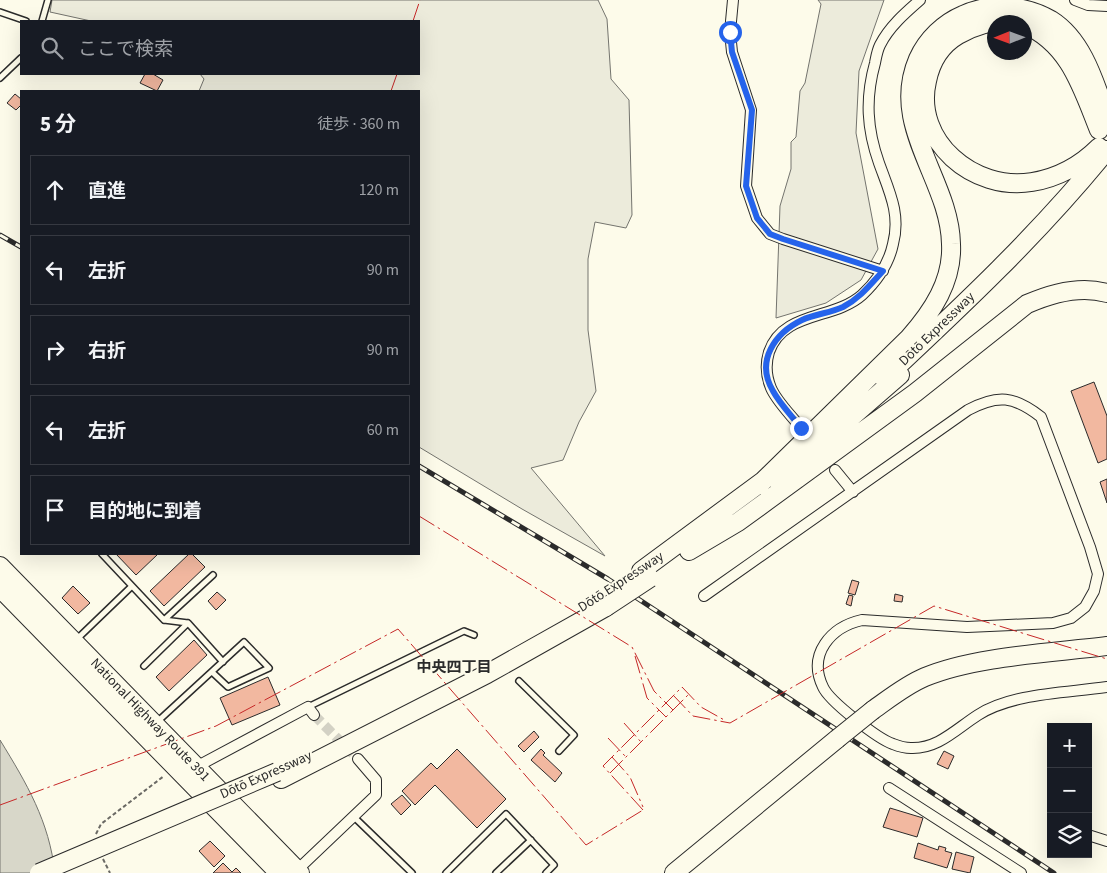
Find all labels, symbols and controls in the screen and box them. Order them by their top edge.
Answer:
north arrow [987,15,1032,60]
search box [20,20,420,75]
route start [719,21,742,44]
icon: search [38,34,66,62]
text: ここで検索 [78,36,173,63]
text: 5 分 [40,109,76,139]
text: 徒歩 · 360 m [317,113,400,135]
icon: ahead [41,176,69,204]
text: 直進 [88,178,126,205]
text: 120 m [359,179,399,201]
icon: left [41,256,69,284]
text: 左折 [88,258,126,285]
text: 90 m [367,259,399,281]
street label: Dōtō Expressway [895,287,980,370]
icon: right [41,336,69,364]
text: 右折 [88,338,126,365]
text: 90 m [367,339,399,361]
icon: left [41,416,69,444]
route end [790,417,813,440]
text: 左折 [88,418,126,445]
text: 60 m [367,419,399,441]
icon: arrive [41,496,69,524]
text: 目的地に到着 [88,498,202,525]
street label: Dōtō Expressway [574,546,668,617]
street label: National Highway Route 391 [86,654,214,786]
district label: 中央四丁目 [416,657,492,678]
map controls [1047,723,1092,858]
button: + [1047,723,1092,768]
street label: Dōtō Expressway [217,746,316,804]
button: − [1047,768,1092,813]
button: layers [1047,813,1092,858]

